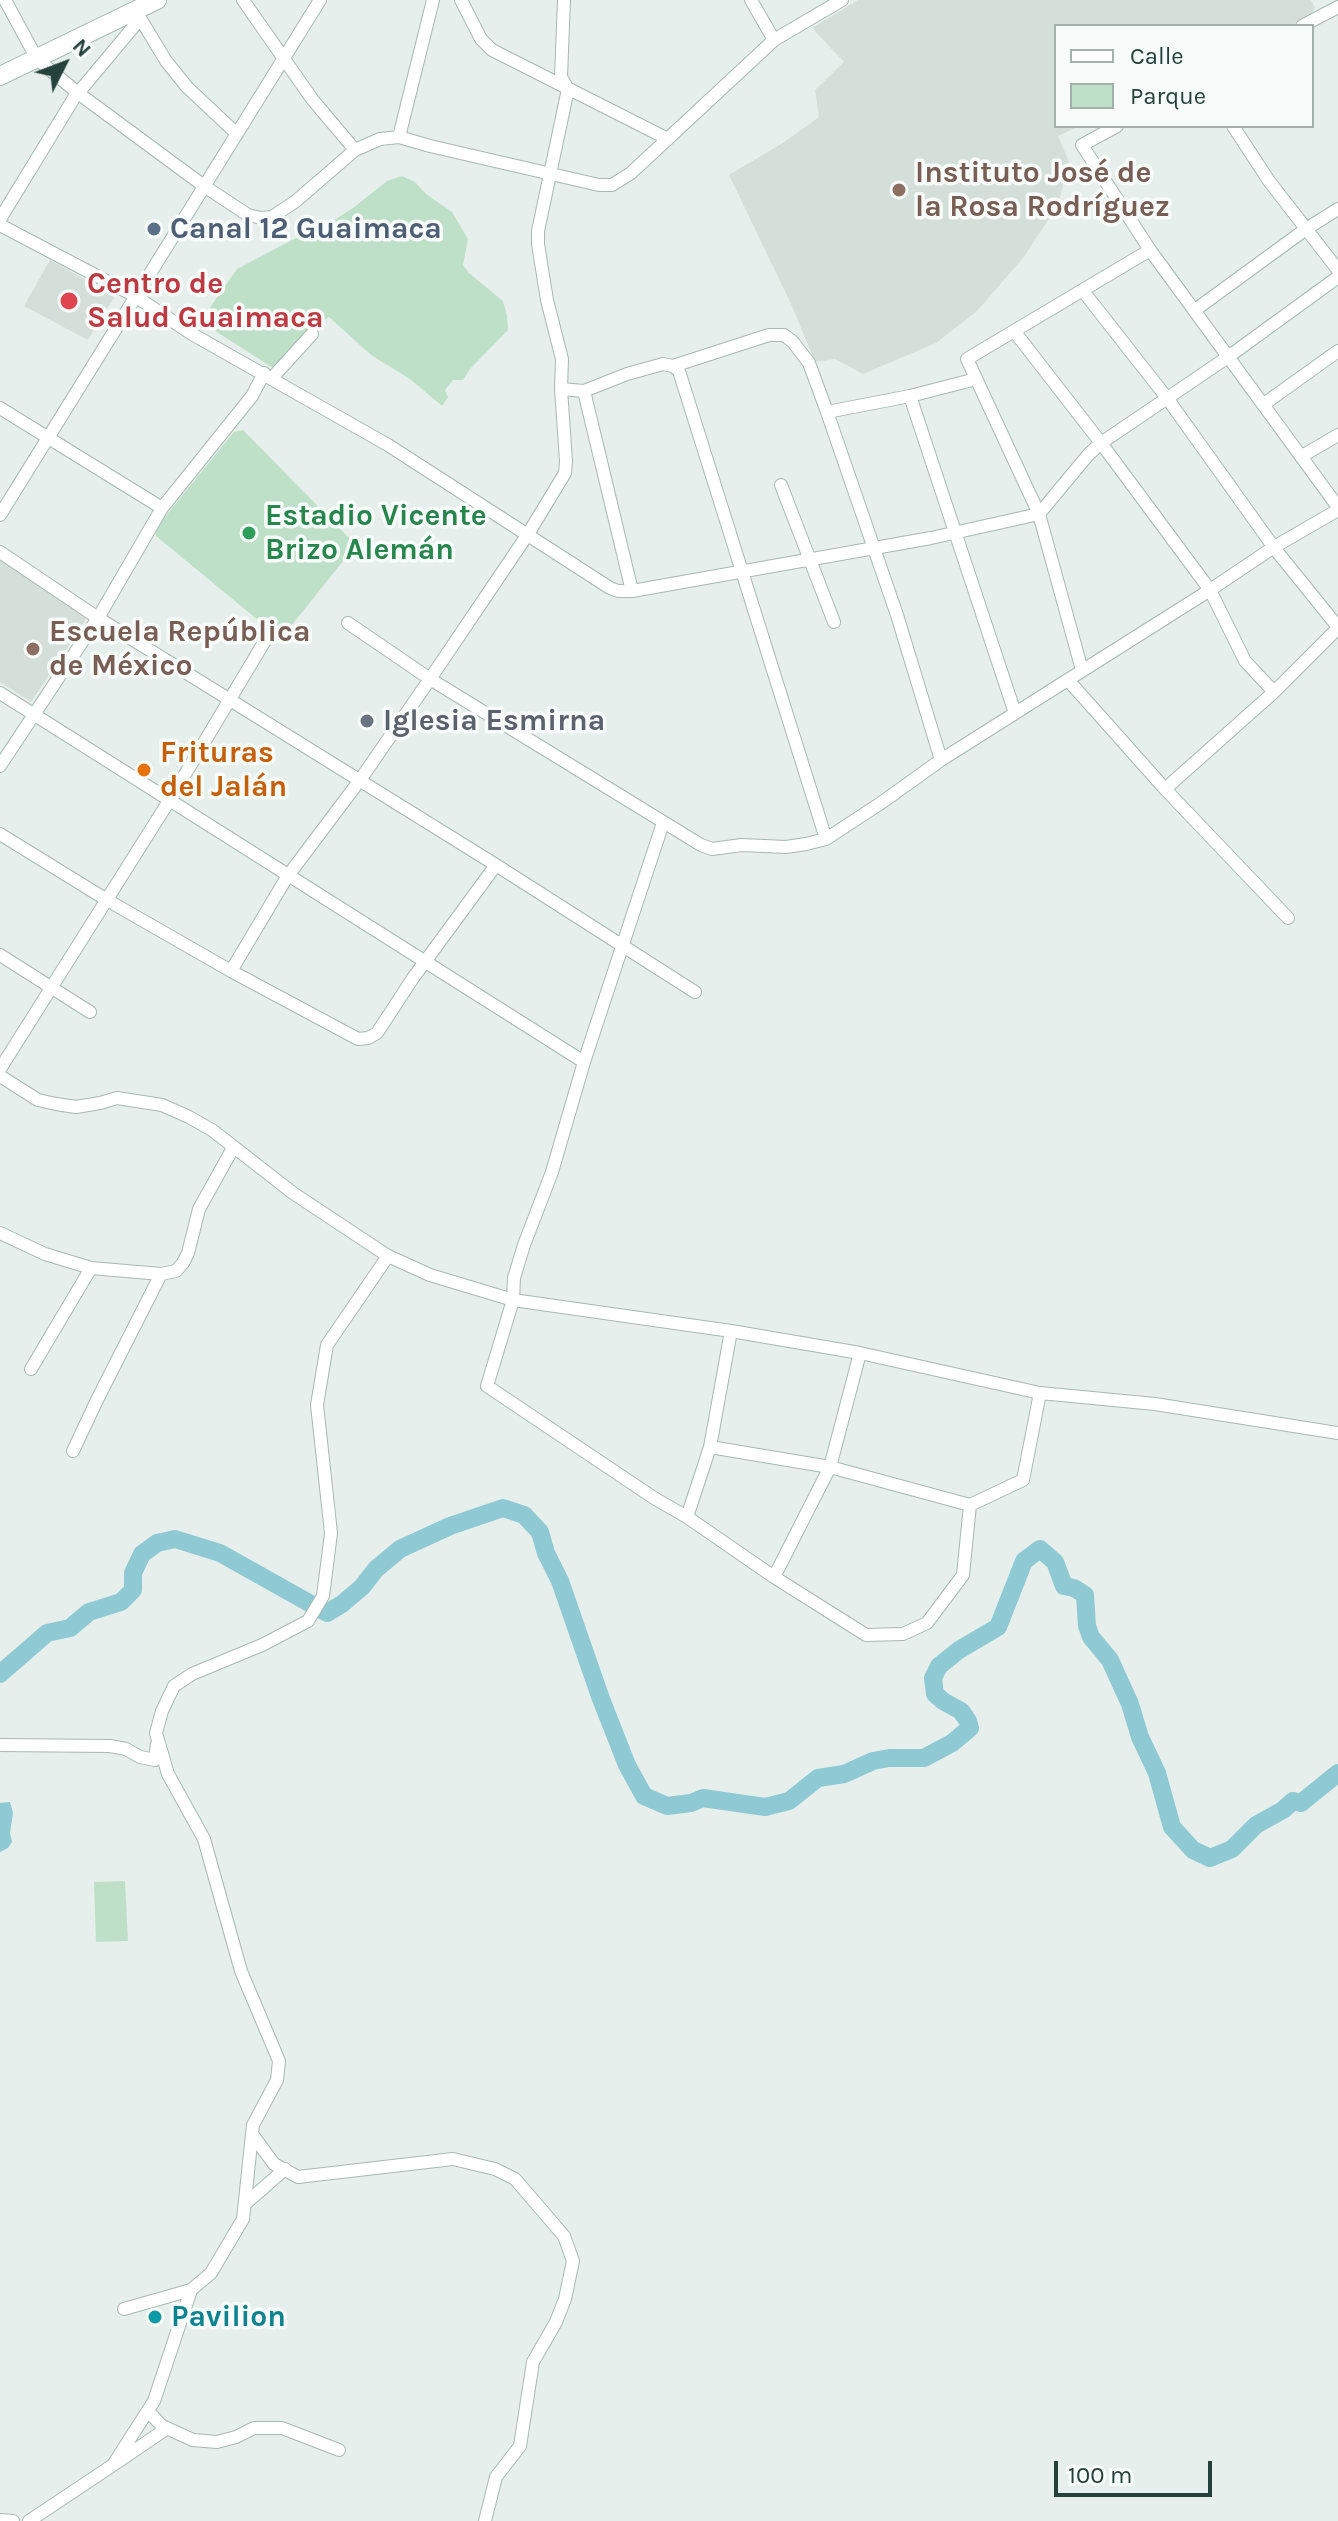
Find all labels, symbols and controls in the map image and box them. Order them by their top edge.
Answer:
north arrow [24,24,104,104]
legend [1054,24,1314,128]
text: N [67,33,97,63]
text: Calle [1130,42,1184,70]
text: Parque [1130,82,1206,110]
place label: Instituto José de la Rosa Rodríguez [915,155,1170,226]
marker: Instituto José de la Rosa Rodríguez [890,181,908,199]
place label: Canal 12 Guaimaca [170,211,442,247]
marker: Canal 12 Guaimaca [145,220,163,238]
place label: Centro de Salud Guaimaca [87,266,324,336]
marker: Centro de Salud Guaimaca [58,290,80,312]
place label: Estadio Vicente Brizo Alemán [265,498,487,568]
marker: Estadio Vicente Brizo Alemán [240,524,258,542]
place label: Escuela República de México [49,614,310,684]
marker: Escuela República de México [24,640,42,658]
place label: Iglesia Esmirna [383,703,605,739]
marker: Iglesia Esmirna [358,712,376,730]
place label: Frituras del Jalán [160,735,287,806]
marker: Frituras del Jalán [135,761,153,779]
place label: Pavilion [171,2299,286,2335]
marker: Pavilion [146,2308,164,2326]
scale bar [1058,2445,1216,2495]
text: 100 m [1068,2461,1133,2489]

